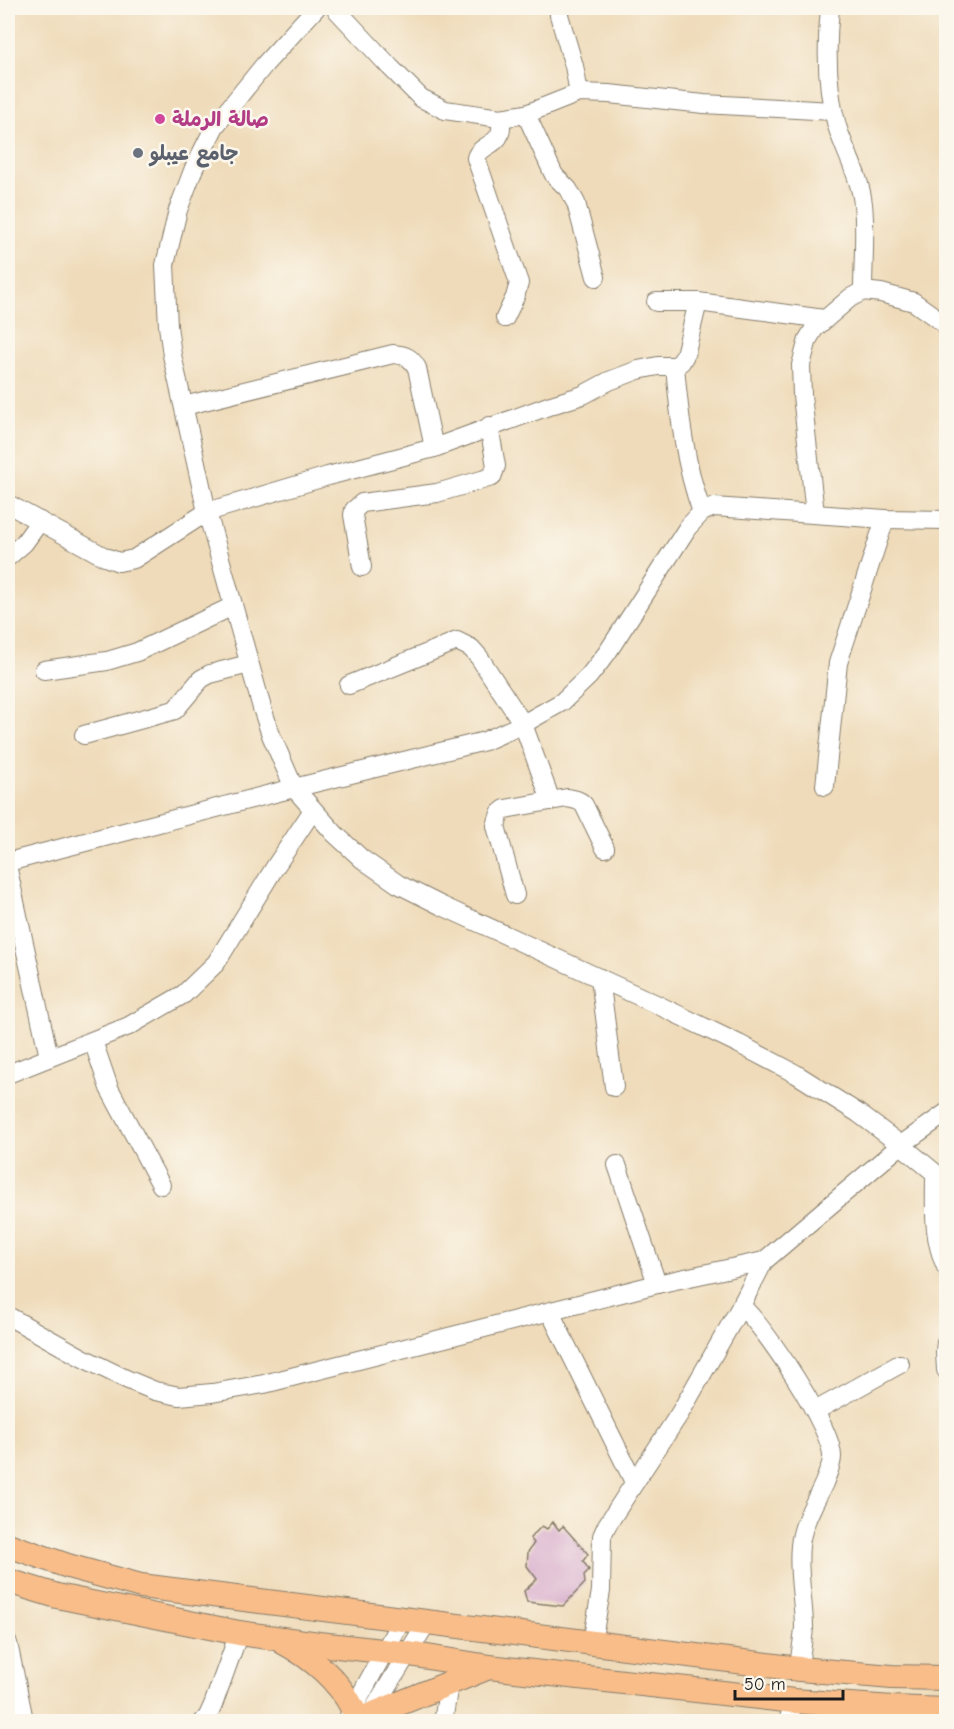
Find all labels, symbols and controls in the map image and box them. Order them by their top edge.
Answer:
place label: صالة الرملة [172,108,269,131]
marker: صالة الرملة [153,112,167,126]
place label: جامع عيبلو [148,142,238,168]
marker: جامع عيبلو [131,146,145,160]
scale bar [735,1663,843,1701]
text: 50 m [744,1674,786,1695]

